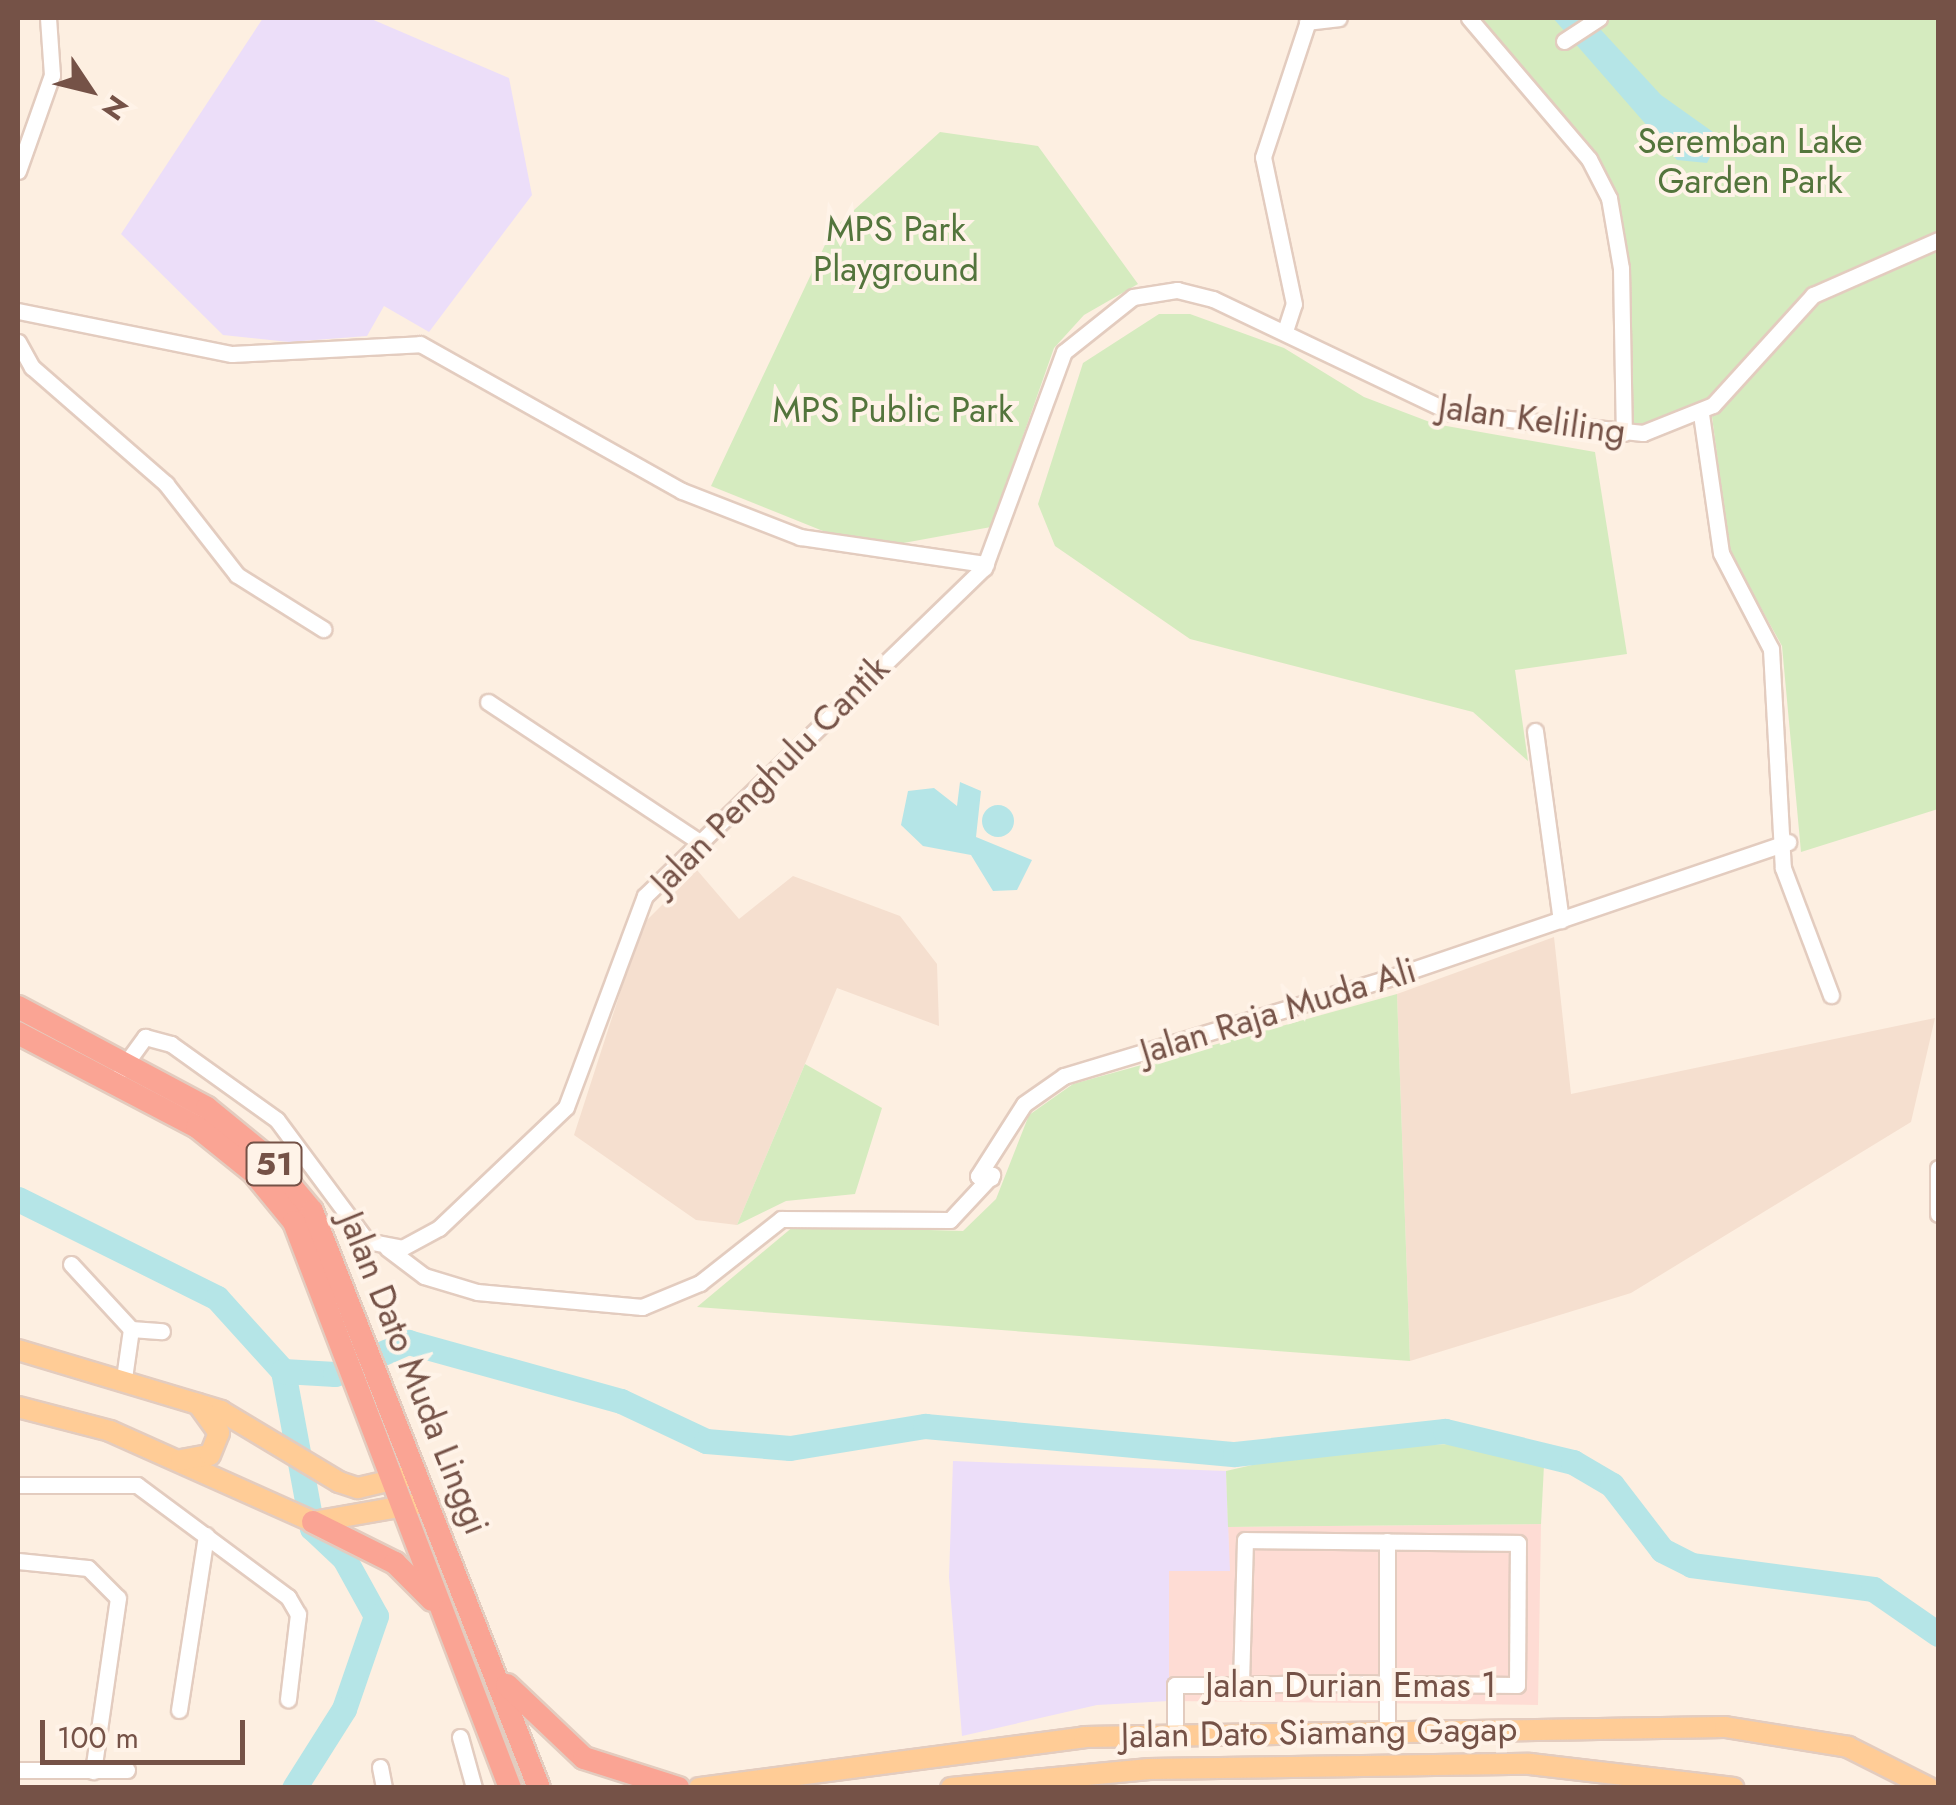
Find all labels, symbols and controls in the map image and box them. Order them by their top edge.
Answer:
north arrow [40,40,140,140]
text: N [92,87,138,128]
park label: Seremban Lake Garden Park [1637,120,1863,202]
park label: MPS Park Playground [813,208,979,290]
street label: Jalan Keliling [1436,385,1628,453]
park label: MPS Public Park [773,389,1013,431]
street label: Jalan Penghulu Cantik [642,647,898,903]
street label: Jalan Raja Muda Ali [1135,949,1421,1073]
road number: 51 [244,1137,304,1191]
street label: Jalan Dato Muda Linggi [330,1206,498,1540]
street label: Jalan Durian Emas 1 [1205,1664,1497,1706]
scale bar [45,1700,250,1762]
street label: Jalan Dato Siamang Gagap [1120,1708,1518,1756]
text: 100 m [57,1716,139,1759]

